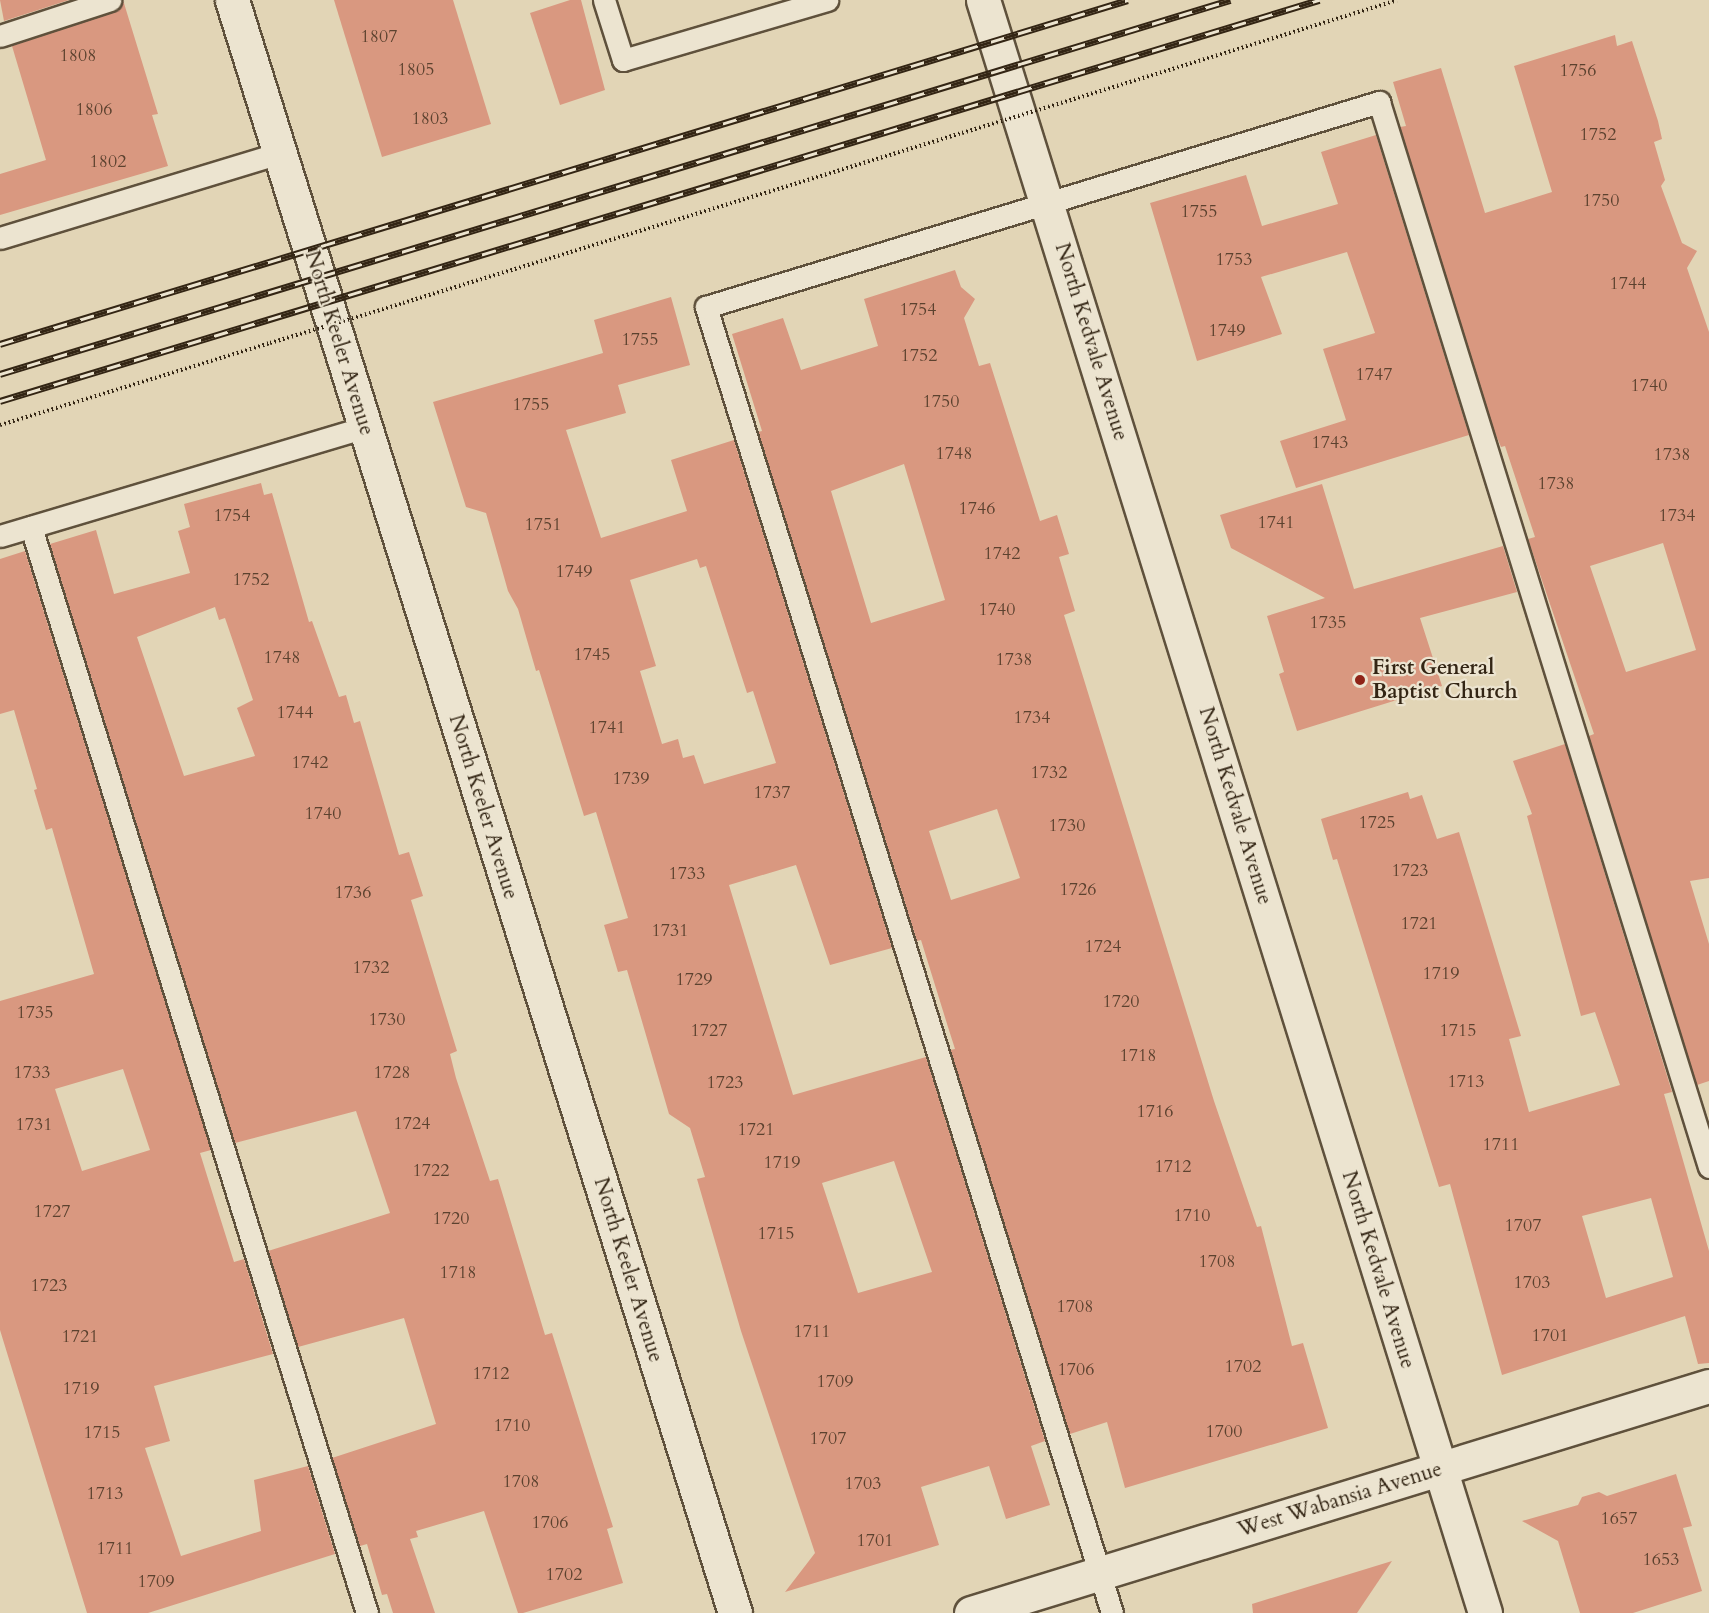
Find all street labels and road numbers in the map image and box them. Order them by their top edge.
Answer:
street label: North Kedvale Avenue [1049,240,1133,444]
street label: North Keeler Avenue [299,248,379,438]
street label: North Kedvale Avenue [1193,704,1277,908]
street label: North Keeler Avenue [443,712,523,902]
street label: North Kedvale Avenue [1336,1168,1420,1372]
street label: North Keeler Avenue [588,1175,668,1365]
street label: West Wabansia Avenue [1235,1457,1445,1543]

